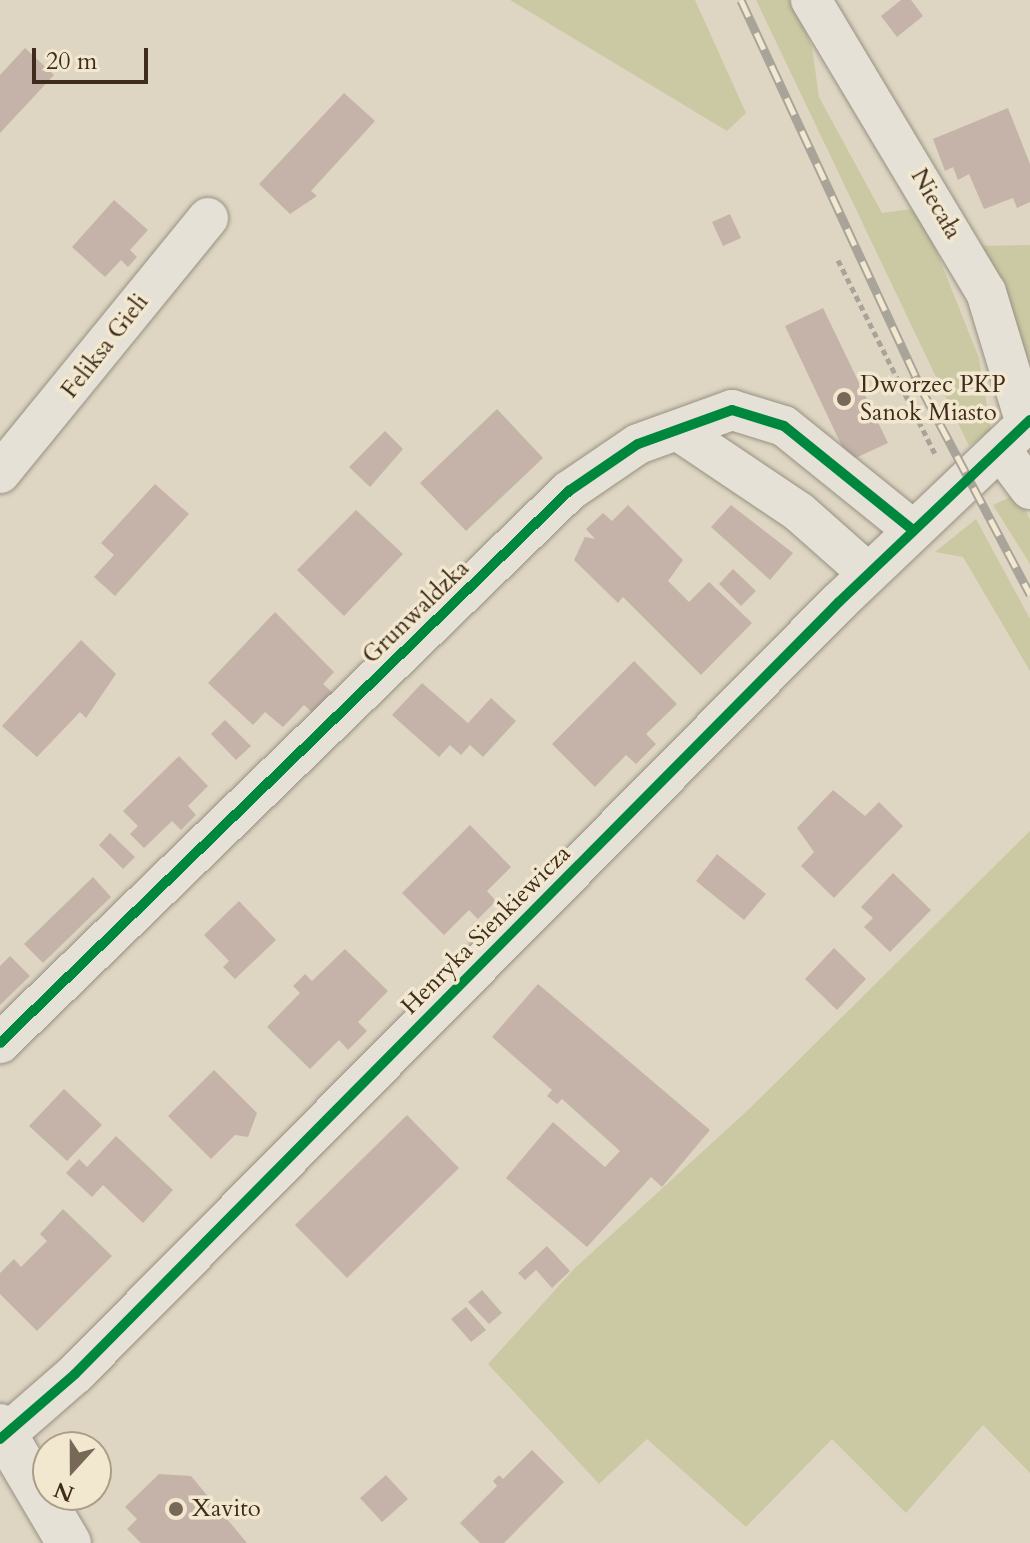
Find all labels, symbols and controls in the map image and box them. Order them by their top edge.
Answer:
scale bar [36,32,152,82]
text: 20 m [46,45,97,78]
street label: Niecała [904,164,968,244]
street label: Feliksa Gieli [55,288,155,404]
place label: Dworzec PKP Sanok Miasto [860,371,1006,427]
marker: Dworzec PKP Sanok Miasto [835,390,853,408]
street label: Grunwaldzka [357,554,475,670]
street label: Henryka Sienkiewicza [395,839,577,1021]
north arrow [32,1431,112,1511]
text: N [50,1474,78,1509]
place label: Xavito [192,1495,261,1523]
marker: Xavito [167,1500,185,1518]

